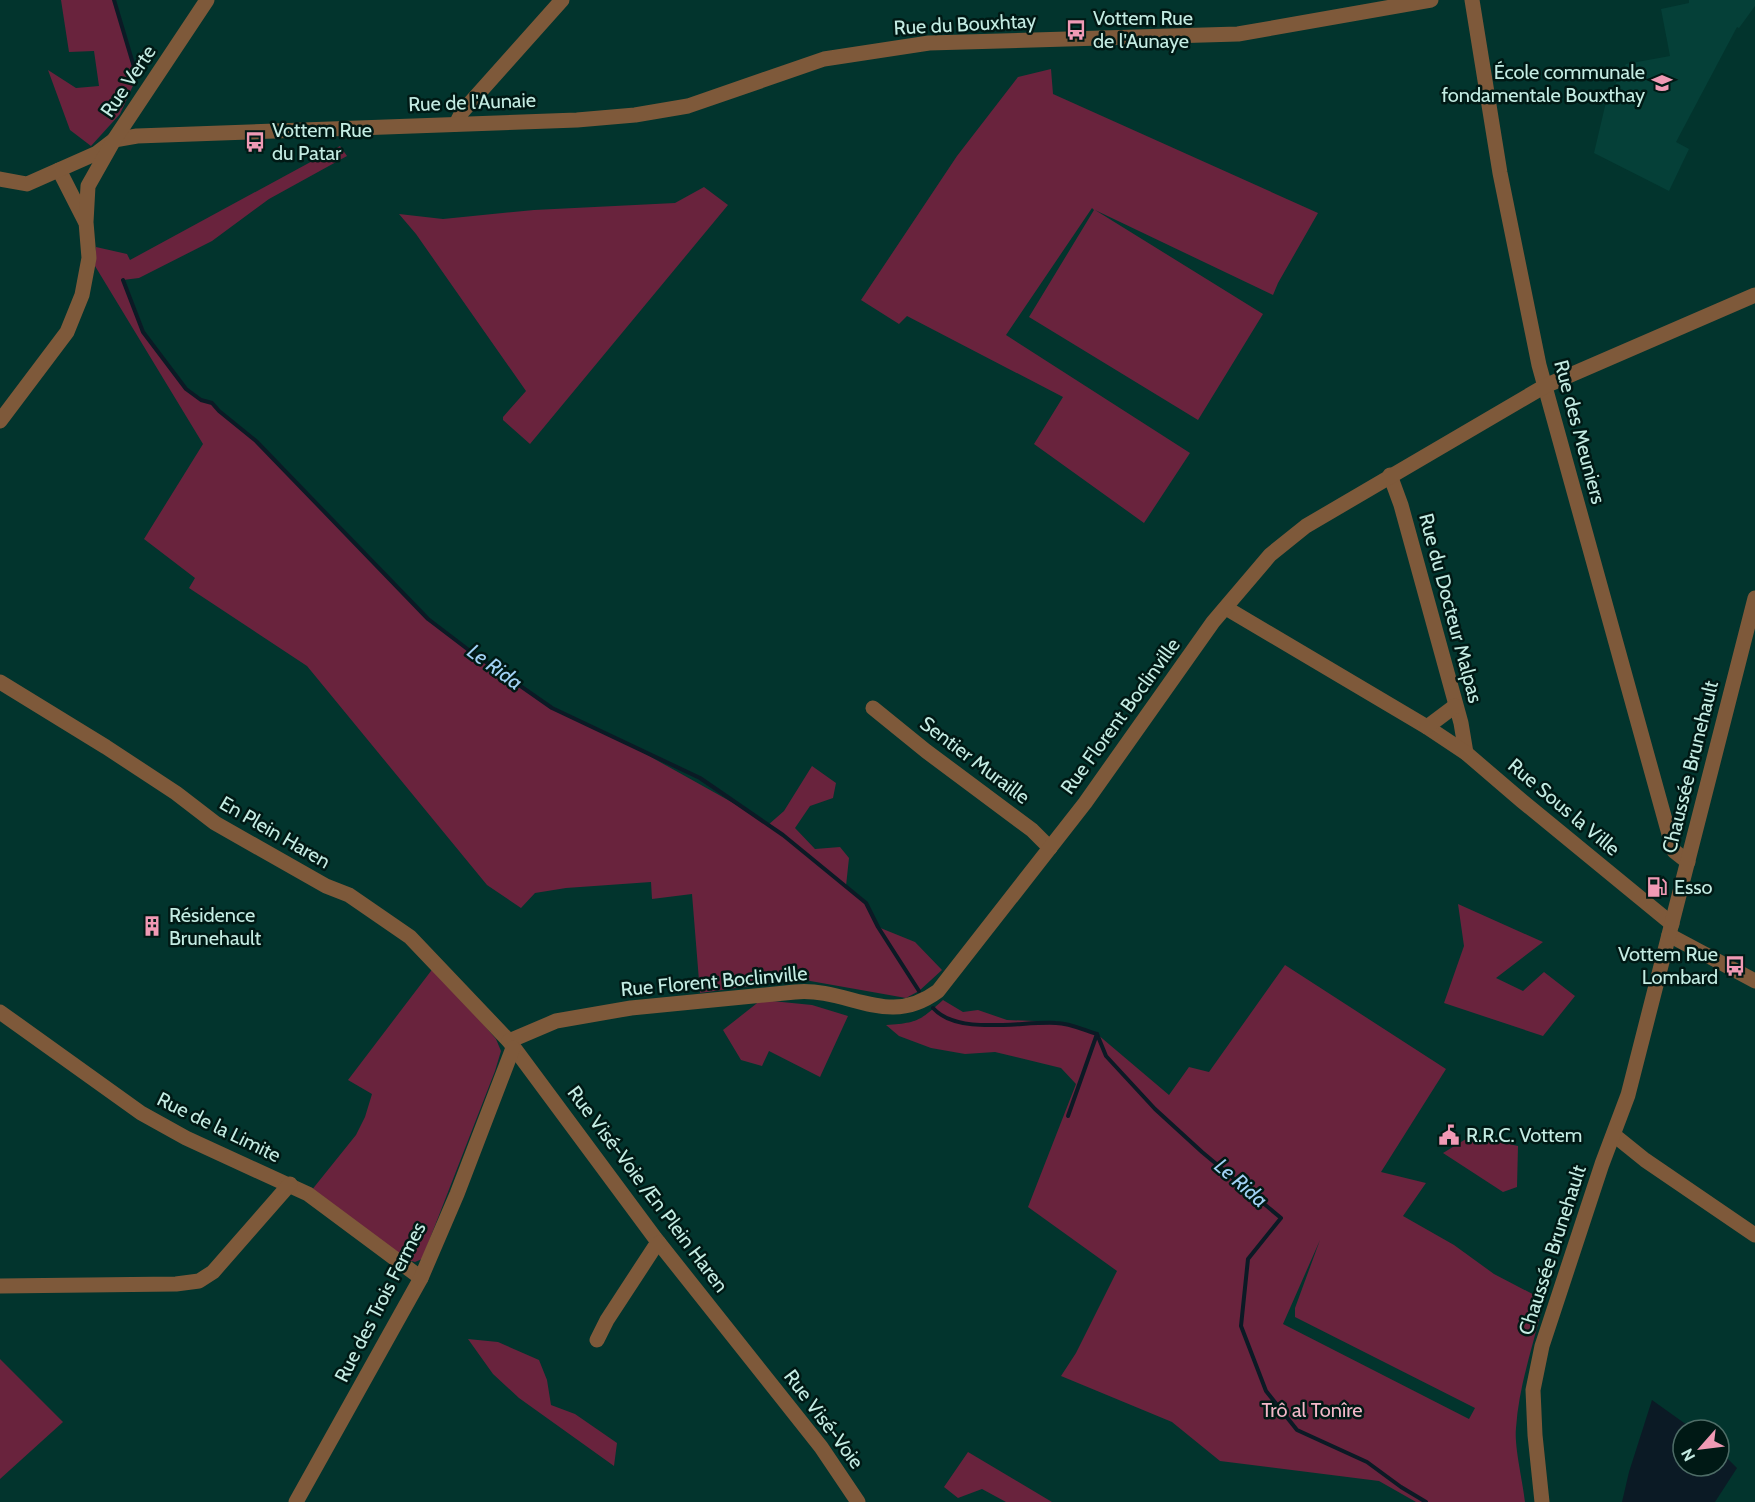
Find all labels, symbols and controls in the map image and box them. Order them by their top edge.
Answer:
place label: Vottem Rue de l'Aunaye [1093,6,1193,53]
street label: Rue du Bouxhtay [893,8,1037,40]
bus stop icon: Vottem Rue de l'Aunaye [1064,18,1088,42]
street label: Rue Verte [95,41,161,121]
place label: École communale fondamentale Bouxthay [1441,60,1645,107]
school or university icon: École communale fondamentale Bouxthay [1650,71,1674,95]
street label: Rue de l'Aunaie [408,88,536,116]
place label: Vottem Rue du Patar [272,118,372,165]
bus stop icon: Vottem Rue du Patar [243,130,267,154]
street label: Rue des Meuniers [1549,357,1611,507]
street label: Rue du Docteur Malpas [1414,511,1488,705]
street label: Rue Florent Boclinville [1055,633,1185,799]
water label: Le Rida [463,638,528,695]
street label: Chaussée Brunehault [1657,678,1723,856]
street label: Sentier Muraille [915,711,1035,809]
street label: Rue Sous la Ville [1503,753,1625,861]
street label: En Plein Haren [215,791,335,873]
fuel station icon: Esso [1645,875,1669,899]
place label: Esso [1674,875,1713,899]
place label: Résidence Brunehault [169,903,262,950]
building icon: Résidence Brunehault [140,914,164,938]
place label: Vottem Rue Lombard [1618,942,1718,989]
bus stop icon: Vottem Rue Lombard [1723,954,1747,978]
street label: Rue Florent Boclinville [620,961,808,1001]
street label: Rue Visé-Voie /En Plein Haren [563,1081,733,1297]
street label: Rue de la Limite [153,1087,285,1167]
public building icon: R.R.C. Vottem [1437,1123,1461,1147]
place label: R.R.C. Vottem [1466,1123,1582,1147]
water label: Le Rida [1210,1153,1273,1212]
street label: Chaussée Brunehault [1513,1162,1591,1338]
street label: Rue des Trois Fermes [329,1218,431,1386]
street label: Rue Visé-Voie [779,1365,869,1473]
park label: Trô al Tonîre [1261,1398,1363,1422]
north arrow [1671,1418,1731,1478]
text: N [1677,1445,1699,1464]

